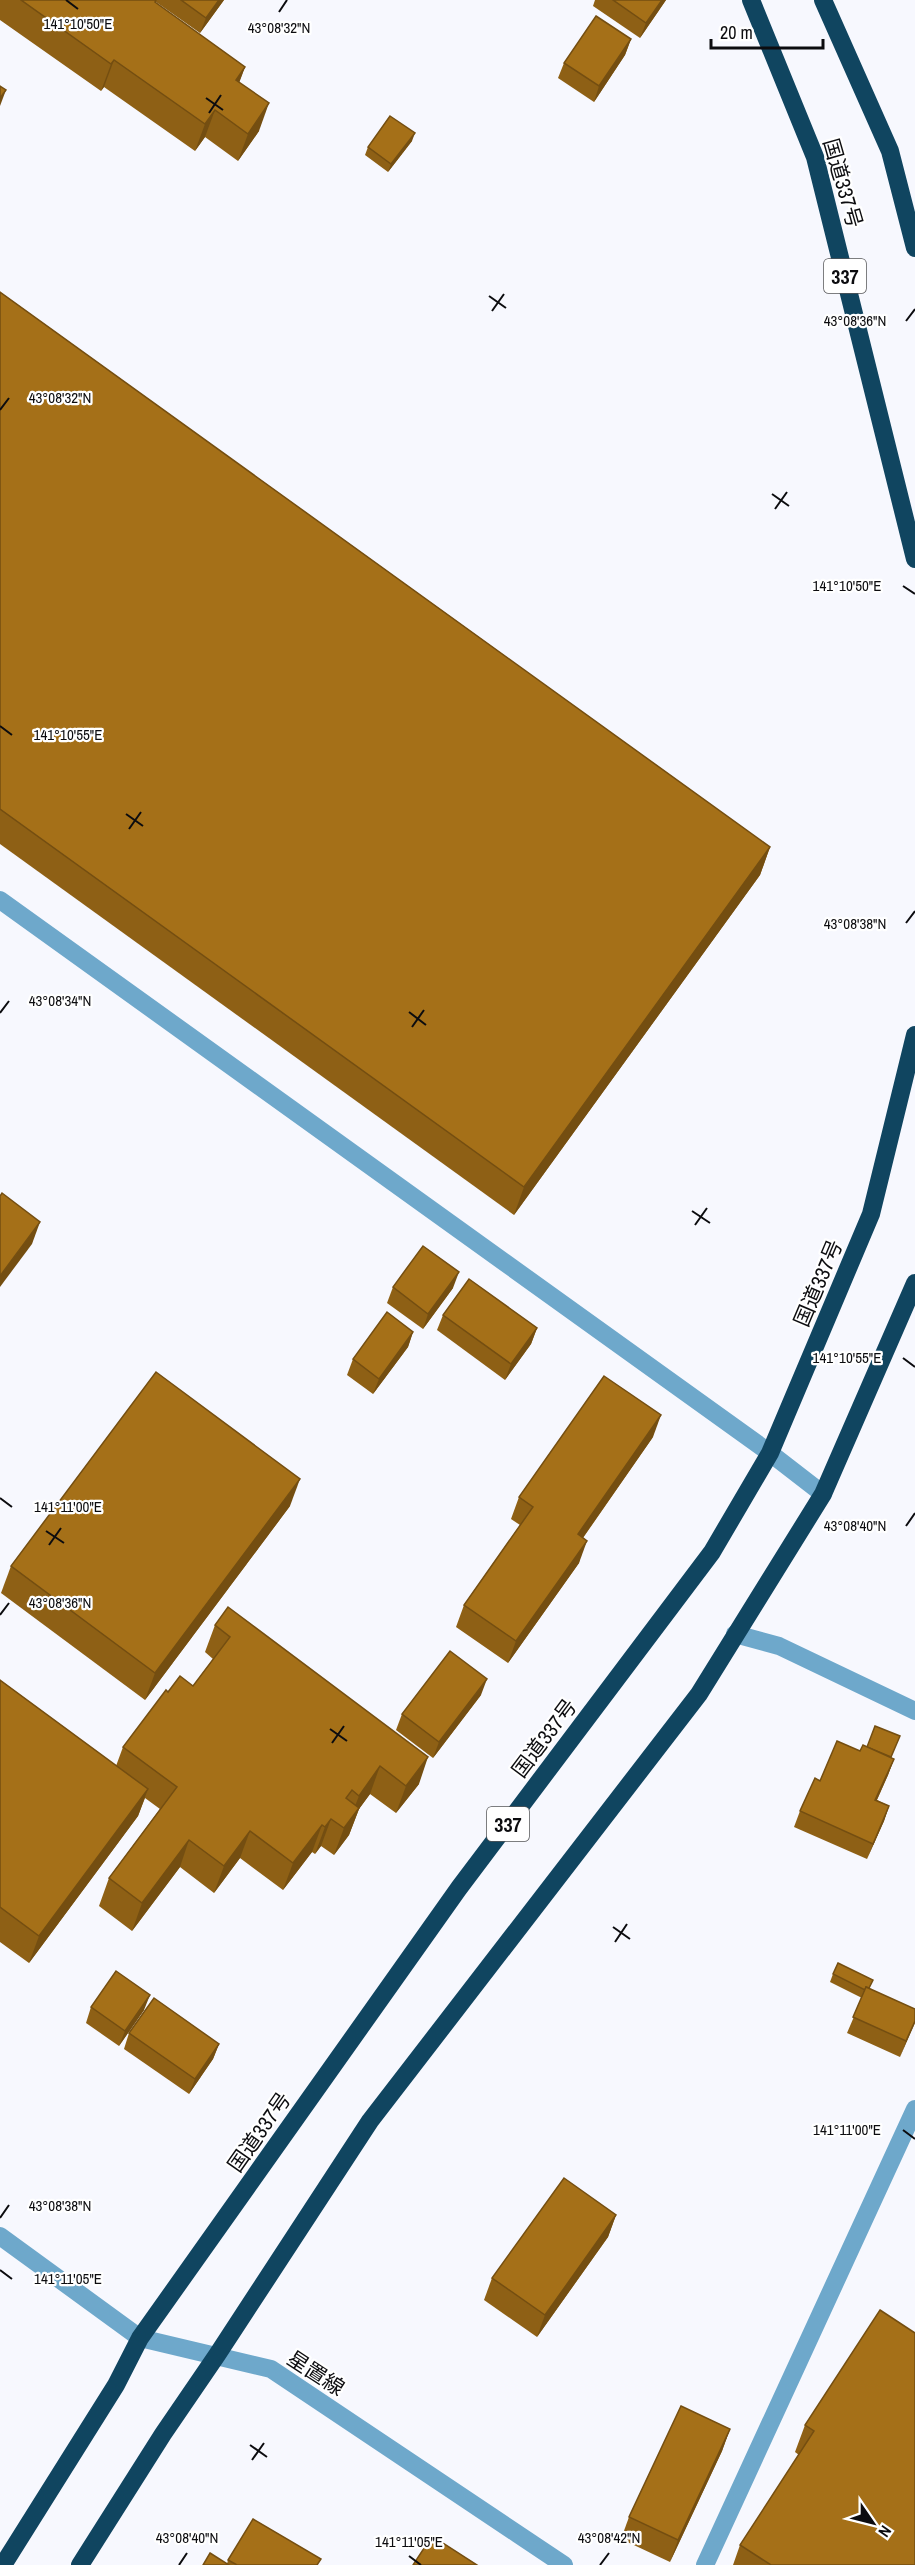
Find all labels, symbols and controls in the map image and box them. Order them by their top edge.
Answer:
scale bar [711,12,824,50]
text: 141°10'50"E [44,13,112,34]
text: 43°08'32"N [248,17,310,38]
text: 20 m [720,20,753,45]
street label: 国道337号 [816,135,870,231]
road number: 337 [824,259,866,293]
text: 43°08'36"N [824,310,886,331]
text: 43°08'32"N [29,387,91,408]
text: 141°10'50"E [813,575,881,596]
text: 141°10'55"E [34,724,102,745]
text: 43°08'38"N [824,913,886,934]
text: 43°08'34"N [29,990,91,1011]
street label: 国道337号 [787,1235,849,1331]
text: 141°10'55"E [813,1347,881,1368]
text: 141°11'00"E [34,1496,102,1517]
text: 43°08'40"N [824,1515,886,1536]
text: 43°08'36"N [29,1592,91,1613]
street label: 国道337号 [505,1693,583,1783]
road number: 337 [487,1807,529,1841]
street label: 国道337号 [221,2086,297,2178]
text: 141°11'00"E [813,2119,881,2140]
text: 43°08'38"N [29,2195,91,2216]
text: 141°11'05"E [34,2268,102,2289]
street label: 星置線 [282,2344,350,2402]
north arrow [843,2493,903,2553]
text: N [874,2521,897,2542]
text: 43°08'40"N [156,2527,218,2548]
text: 43°08'42"N [578,2527,640,2548]
text: 141°11'05"E [375,2531,443,2552]

